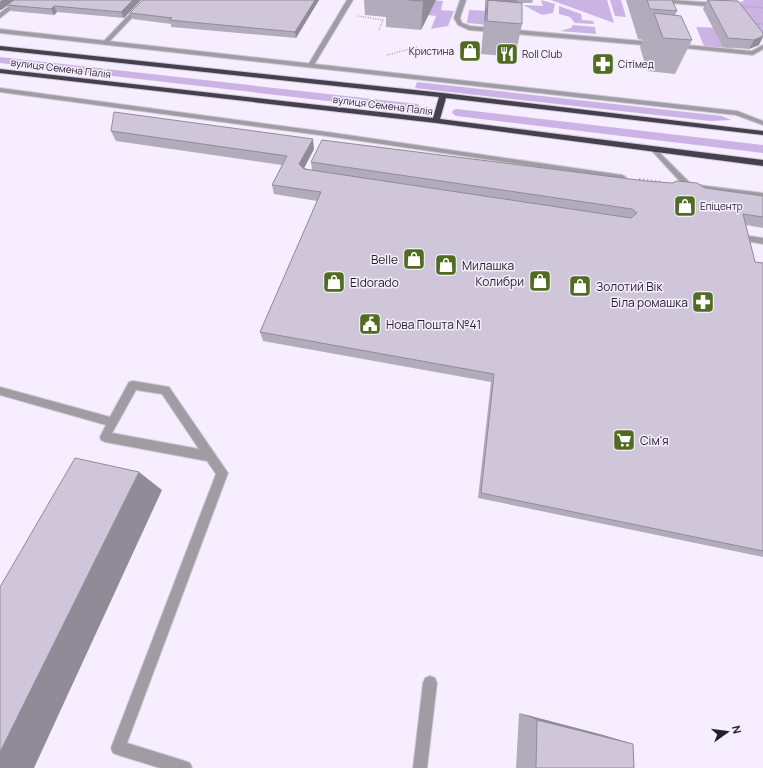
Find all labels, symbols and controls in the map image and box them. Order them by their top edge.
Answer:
shop icon: Кристина [457,38,483,64]
restaurant icon: Roll Club [494,41,520,67]
place label: Кристина [409,44,454,58]
place label: Roll Club [522,47,562,61]
pharmacy icon: Сітімед [590,51,616,77]
street label: вулиця Семена Палія [10,55,112,81]
place label: Сітімед [618,57,654,71]
street label: вулиця Семена Палія [332,92,434,118]
shop icon: Епіцентр [672,193,698,219]
place label: Епіцентр [700,199,743,213]
shop icon: Belle [401,246,427,272]
place label: Belle [371,251,398,268]
shop icon: Милашка [433,252,459,278]
place label: Милашка [462,257,514,274]
shop icon: Колибри [527,268,553,294]
shop icon: Eldorado [321,269,347,295]
place label: Колибри [476,273,524,290]
shop icon: Золотий Вік [567,273,593,299]
place label: Eldorado [350,274,399,291]
place label: Золотий Вік [596,278,663,295]
pharmacy icon: Біла ромашка [690,289,716,315]
place label: Біла ромашка [611,294,688,311]
public building icon: Нова Пошта №41 [357,311,383,337]
place label: Нова Пошта №41 [386,316,481,333]
supermarket icon: Сім'я [611,427,637,453]
place label: Сім'я [640,432,669,449]
north arrow [707,712,747,752]
text: N [729,724,745,735]

